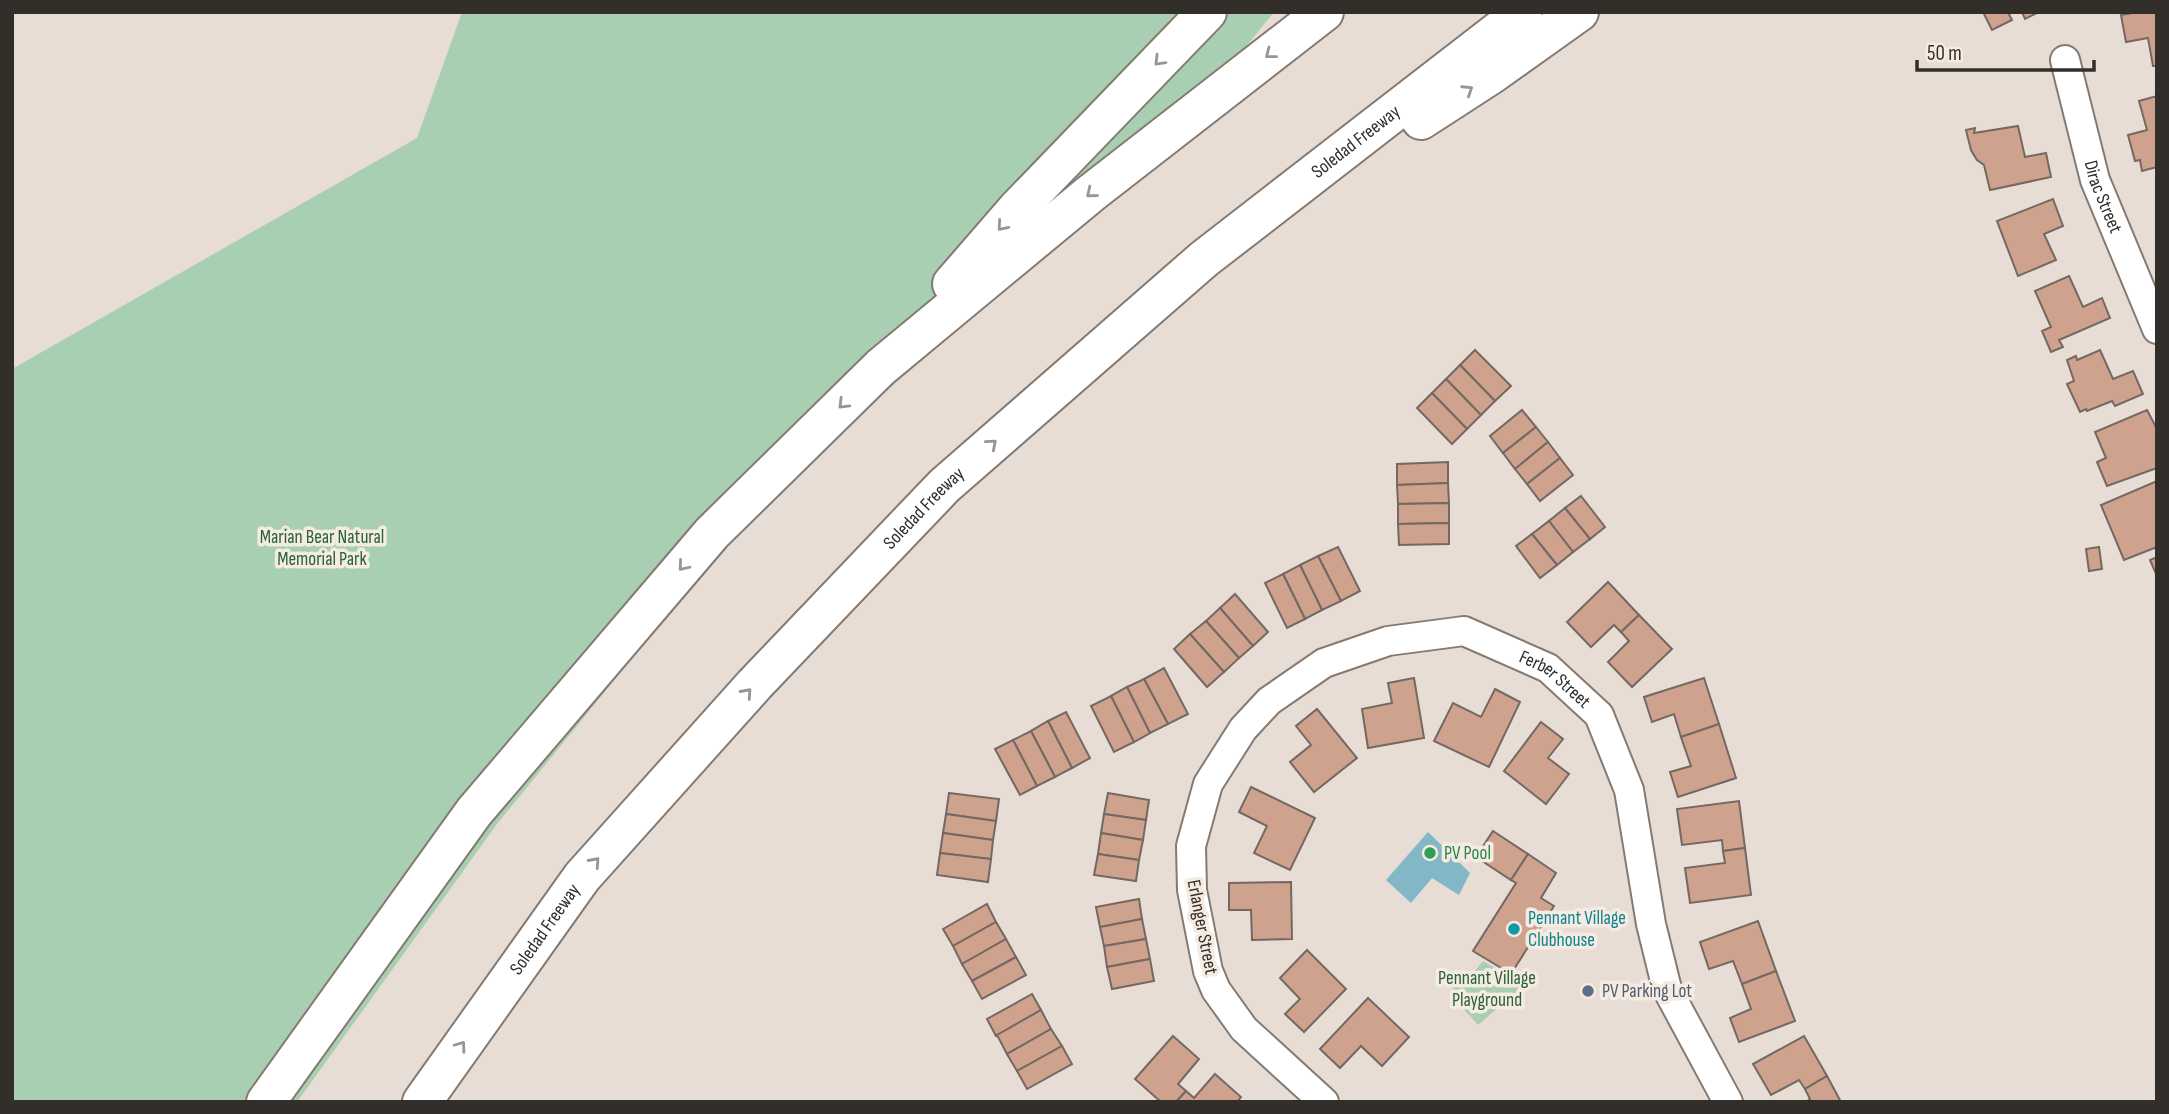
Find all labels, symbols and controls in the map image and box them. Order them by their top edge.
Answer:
scale bar [1917,28,2094,72]
text: 50 m [1927,41,1962,66]
one-way arrow [1266,46,1278,59]
one-way arrow [1155,53,1168,66]
one-way arrow [1460,85,1473,98]
street label: Soledad Freeway [1307,100,1405,183]
street label: Dirac Street [2079,158,2127,237]
one-way arrow [1086,185,1098,198]
one-way arrow [998,218,1010,231]
one-way arrow [838,396,851,409]
one-way arrow [984,440,997,452]
street label: Soledad Freeway [878,462,969,554]
park label: Marian Bear Natural Memorial Park [260,526,384,571]
one-way arrow [679,559,692,571]
street label: Ferber Street [1516,645,1596,713]
one-way arrow [739,688,751,701]
place label: PV Pool [1444,842,1491,865]
marker: PV Pool [1422,845,1438,861]
one-way arrow [587,858,599,871]
street label: Erlanger Street [1182,878,1222,976]
street label: Soledad Freeway [505,879,585,979]
place label: Pennant Village Clubhouse [1528,907,1626,952]
marker: Pennant Village Clubhouse [1506,921,1522,937]
park label: Pennant Village Playground [1438,967,1536,1012]
place label: PV Parking Lot [1602,980,1692,1003]
marker: PV Parking Lot [1580,983,1596,999]
one-way arrow [453,1041,465,1054]

